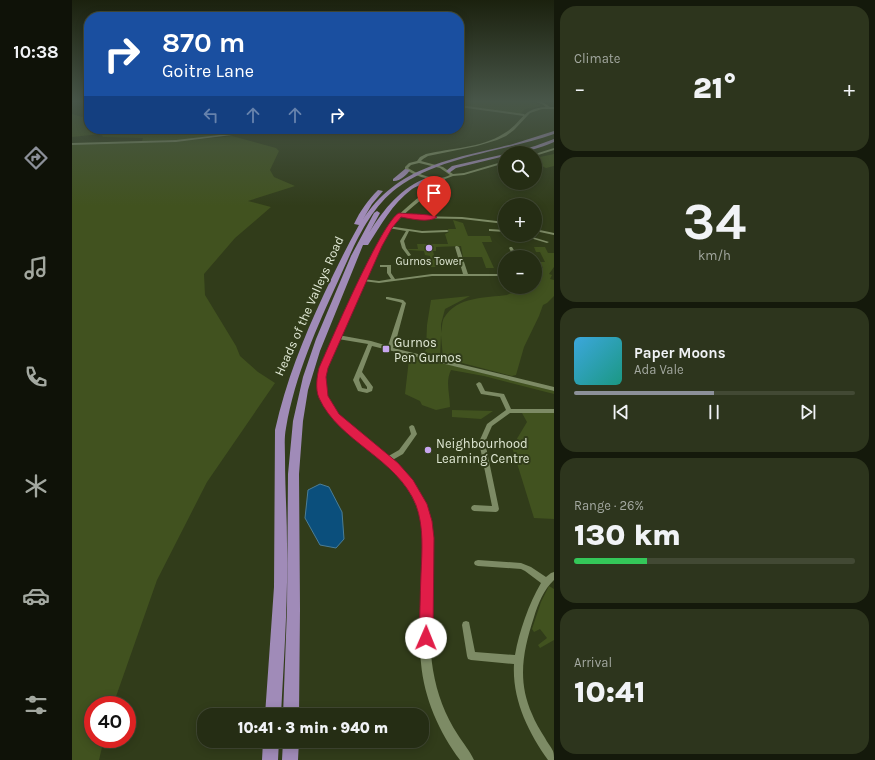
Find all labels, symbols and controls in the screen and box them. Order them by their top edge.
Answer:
text: 870 m [162,26,245,59]
icon: right [96,28,148,80]
text: 10:38 [13,41,59,63]
text: Climate [574,51,620,66]
text: Goitre Lane [162,60,254,82]
text: 21° [693,70,736,106]
text: − [574,76,586,102]
text: + [843,76,855,102]
icon: left [200,104,222,126]
icon: ahead [242,104,264,126]
icon: ahead [284,104,306,126]
icon: right [326,104,348,126]
icon: directions [22,144,50,172]
map controls [498,146,542,294]
button: search [498,146,542,190]
pin [417,176,451,217]
icon: arrive [423,182,445,204]
text: 34 [683,191,746,252]
button: + [498,198,542,242]
street label: Heads of the Valleys Road [271,234,347,378]
marker: Gurnos Tower [424,243,434,253]
text: km/h [698,248,731,263]
button: − [498,250,542,294]
icon: music [22,254,50,282]
place label: Gurnos Tower [395,255,463,268]
place label: Gurnos Pen Gurnos [394,335,462,365]
marker: Gurnos Pen Gurnos [381,344,391,354]
text: Paper Moons [634,344,726,362]
text: Ada Vale [634,362,684,377]
icon: phone [22,363,50,391]
icon: previous [610,401,632,423]
icon: pause [703,401,725,423]
icon: next [797,401,819,423]
place label: Neighbourhood Learning Centre [436,436,530,466]
marker: Neighbourhood Learning Centre [423,445,433,455]
icon: climate [22,472,50,500]
text: Range · 26% [574,498,644,513]
text: 130 km [574,517,681,553]
icon: car [22,582,50,610]
position arrow [405,617,447,659]
text: Arrival [574,655,612,670]
text: 10:41 [574,674,646,710]
icon: filters [22,691,50,719]
speed limit sign: 40 [84,696,136,748]
text: 10:41 · 3 min · 940 m [238,719,388,737]

